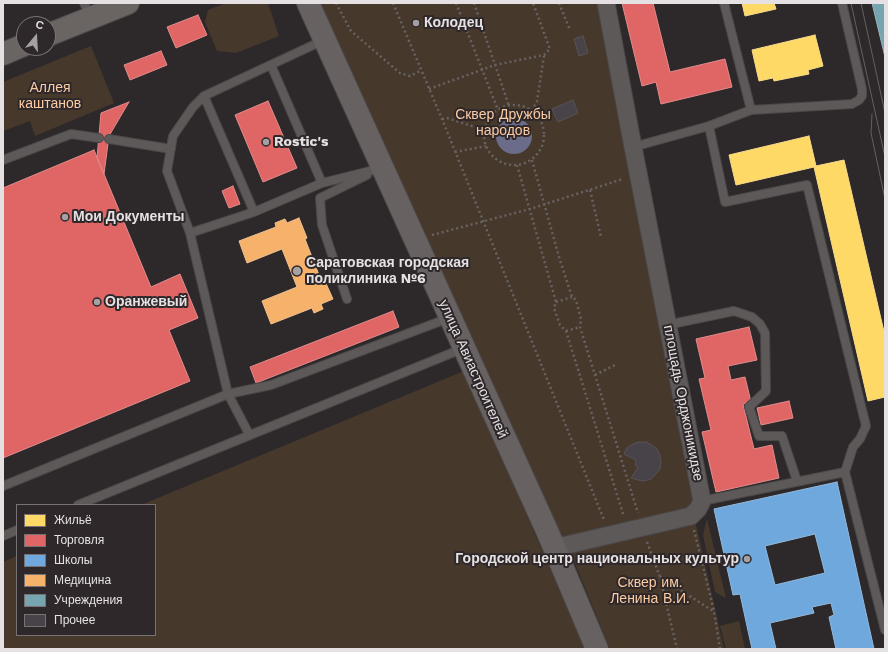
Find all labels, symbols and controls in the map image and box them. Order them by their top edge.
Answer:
place label: Колодец [424,15,483,31]
north arrow [16,16,56,56]
text: С [34,18,45,32]
marker: Колодец [411,18,421,28]
park label: Аллея каштанов [19,80,81,112]
park label: Сквер Дружбы народов [455,107,551,140]
place label: Rostic's [274,134,328,150]
marker: Rostic's [261,137,271,147]
place label: Мои Документы [73,209,185,225]
marker: Мои Документы [60,212,70,222]
place label: Саратовская городская поликлиника №6 [306,255,469,288]
marker: Саратовская городская поликлиника №6 [291,265,303,277]
place label: Оранжевый [105,294,187,310]
marker: Оранжевый [92,297,102,307]
street label: улица Авиастроителей [435,297,511,441]
street label: площадь Орджоникидзе [660,324,706,482]
legend [16,504,156,636]
text: Жильё [54,513,92,527]
text: Торговля [54,533,104,547]
place label: Городской центр национальных культур [455,551,739,567]
text: Школы [54,553,92,567]
marker: Городской центр национальных культур [742,554,752,564]
text: Медицина [54,573,111,587]
park label: Сквер им. Ленина В.И. [610,575,690,608]
text: Учреждения [54,593,123,607]
text: Прочее [54,613,95,627]

